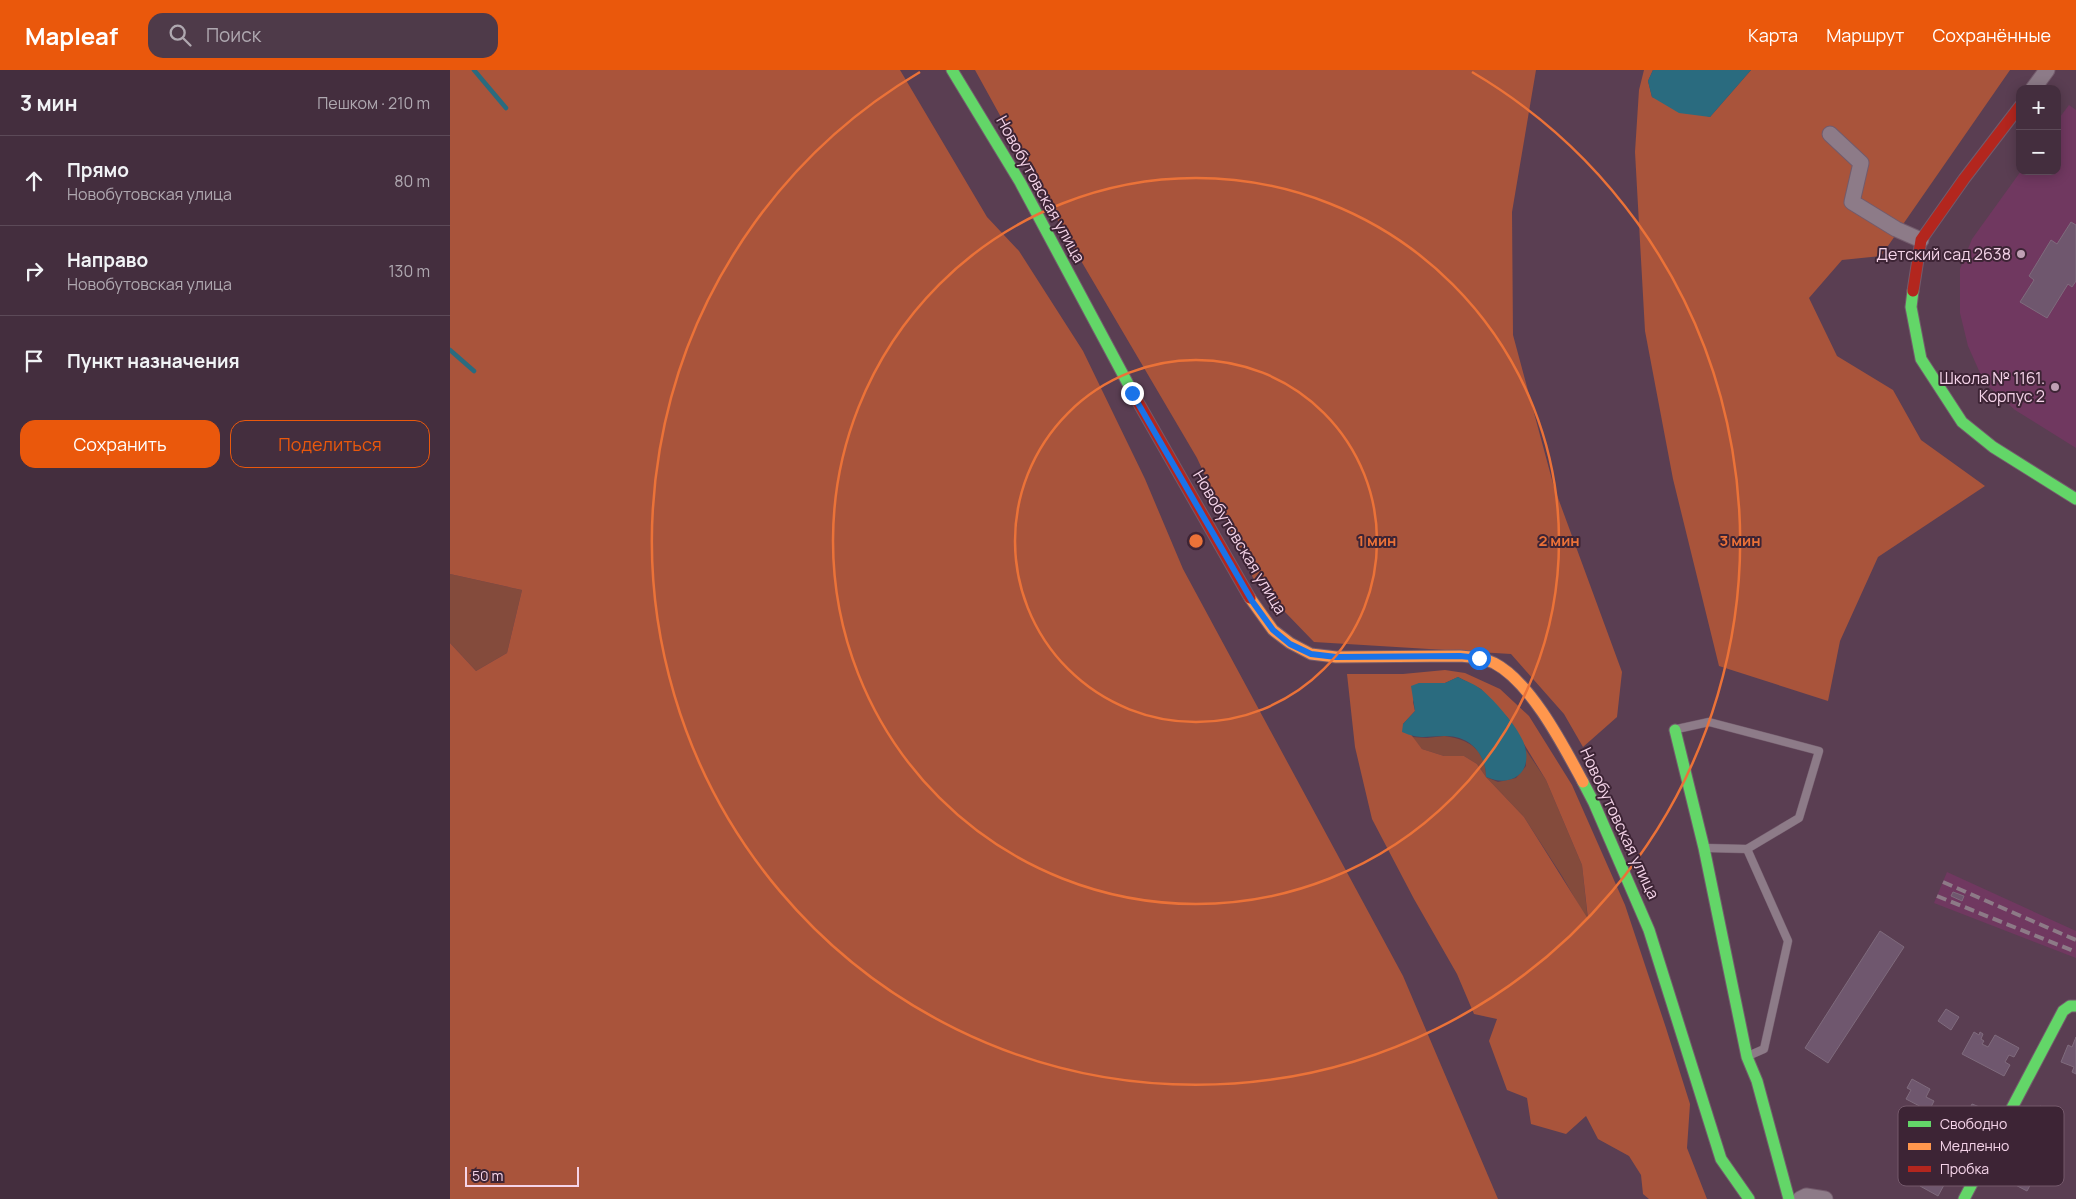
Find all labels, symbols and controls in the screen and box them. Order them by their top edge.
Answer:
search box [148,13,498,58]
text: Mapleaf [25,19,118,52]
icon: search [166,21,194,49]
text: Поиск [206,22,261,48]
text: Карта [1748,23,1798,47]
text: Маршрут [1826,23,1904,47]
text: Сохранённые [1932,23,2051,47]
map controls [2016,85,2061,175]
button: + [2016,85,2061,130]
text: 3 мин [20,89,77,117]
text: Пешком · 210 m [317,92,430,114]
street label: Новобутовская улица [991,112,1091,266]
button: − [2016,130,2061,175]
text: Прямо [67,157,129,183]
icon: ahead [20,167,48,195]
text: 80 m [394,170,430,192]
text: Новобутовская улица [67,183,232,205]
place label: Детский сад 2638 [1876,243,2011,265]
text: Направо [67,247,148,273]
marker: Детский сад 2638 [2015,248,2027,260]
icon: right [20,257,48,285]
text: 130 m [388,260,430,282]
text: Новобутовская улица [67,273,232,295]
icon: arrive [20,347,48,375]
text: Пункт назначения [67,348,240,374]
place label: Школа № 1161. Корпус 2 [1939,367,2045,407]
marker: Школа № 1161. Корпус 2 [2049,381,2061,393]
route end [1121,382,1144,405]
button: Сохранить [20,420,220,468]
button: Поделиться [230,420,430,468]
street label: Новобутовская улица [1188,466,1292,618]
text: 1 мин [1358,530,1396,551]
text: 2 мин [1538,530,1580,551]
text: 3 мин [1719,530,1761,551]
centre of rings [1187,532,1205,550]
route start [1468,647,1491,670]
street label: Новобутовская улица [1575,744,1665,902]
legend [1898,1106,2064,1186]
text: Свободно [1940,1114,2007,1133]
text: Медленно [1940,1136,2009,1155]
text: Пробка [1940,1159,1989,1178]
scale bar [465,1164,579,1187]
text: 50 m [472,1166,503,1185]

